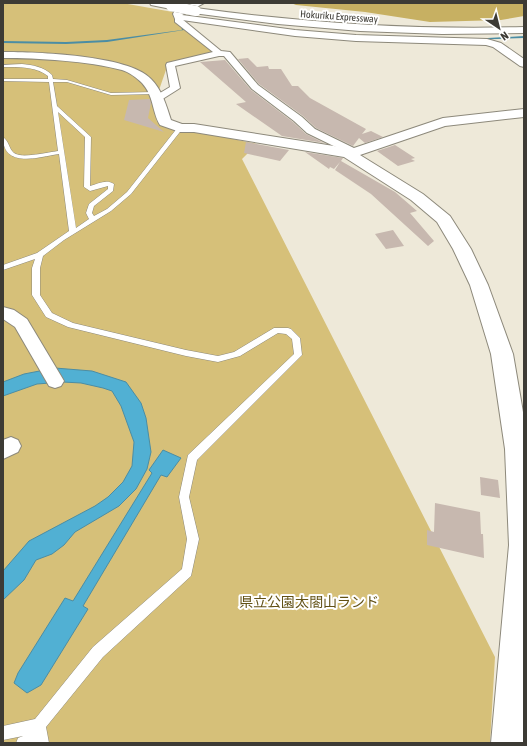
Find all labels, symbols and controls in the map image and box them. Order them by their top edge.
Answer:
street label: Hokuriku Expressway [300,8,378,25]
north arrow [479,8,519,48]
text: N [499,29,511,43]
park label: 県立公園太閤山ランド [239,594,379,610]

